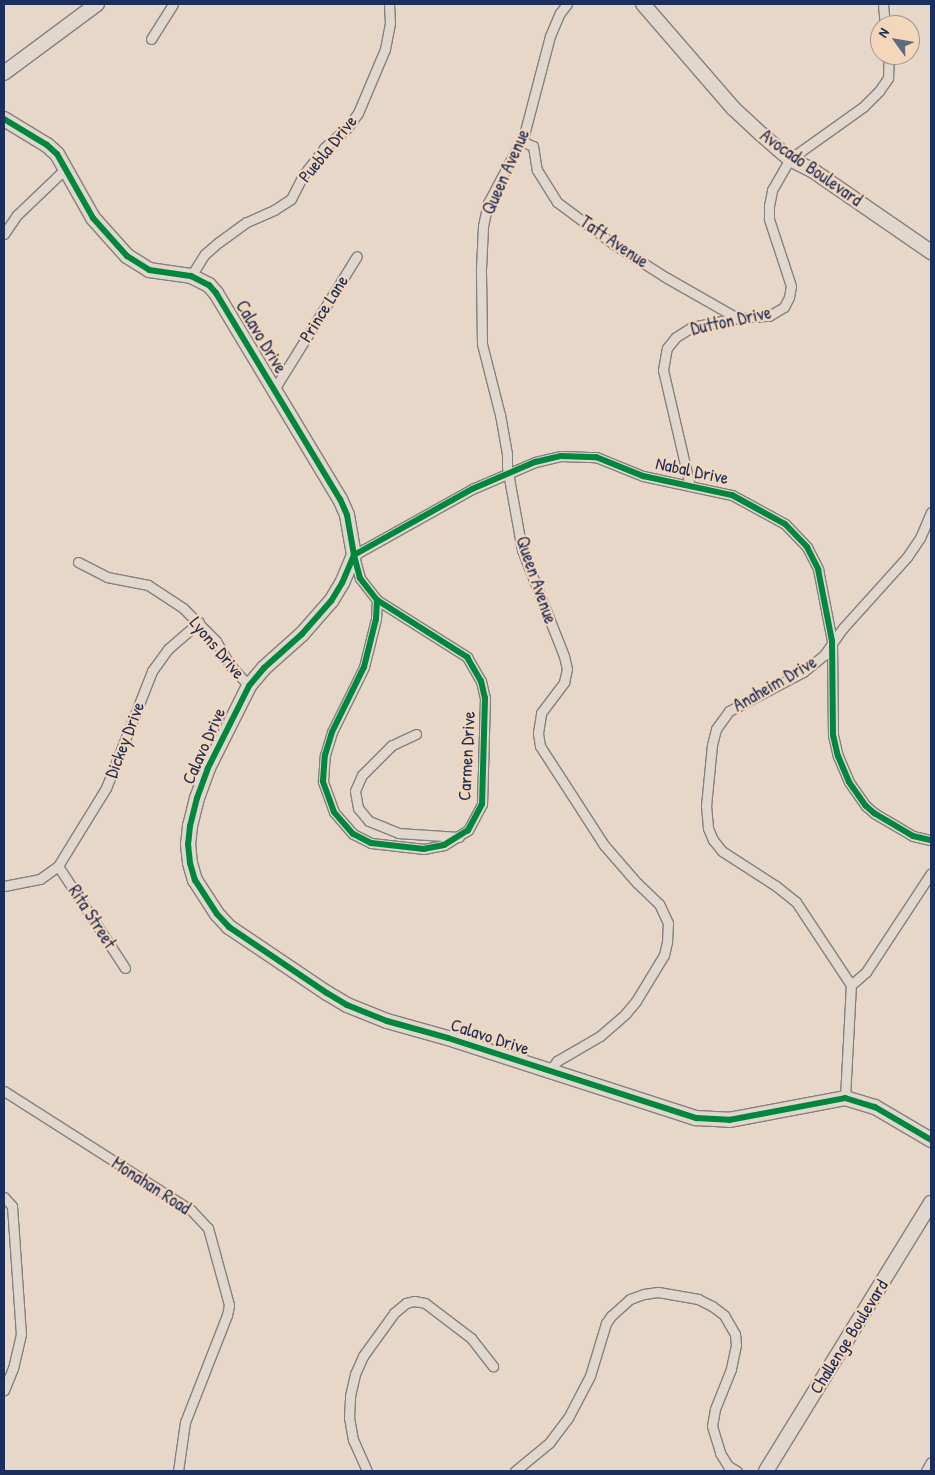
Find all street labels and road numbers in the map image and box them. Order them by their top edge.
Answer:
street label: Puebla Drive [294,111,362,187]
street label: Avocado Boulevard [756,125,866,211]
street label: Queen Avenue [478,126,534,218]
street label: Taft Avenue [576,211,652,273]
street label: Prince Lane [295,271,353,347]
street label: Calavo Drive [231,297,291,377]
street label: Dutton Drive [689,302,773,340]
street label: Nabal Drive [654,453,730,489]
street label: Queen Avenue [511,533,561,627]
street label: Lyons Drive [185,612,249,684]
street label: Anaheim Drive [729,651,821,717]
street label: Dickey Drive [101,699,149,781]
street label: Calavo Drive [178,705,230,787]
street label: Carmen Drive [454,711,480,801]
street label: Rita Street [63,881,121,953]
street label: Calavo Drive [448,1014,532,1060]
street label: Monahan Road [108,1153,194,1219]
street label: Challenge Boulevard [805,1276,893,1398]

